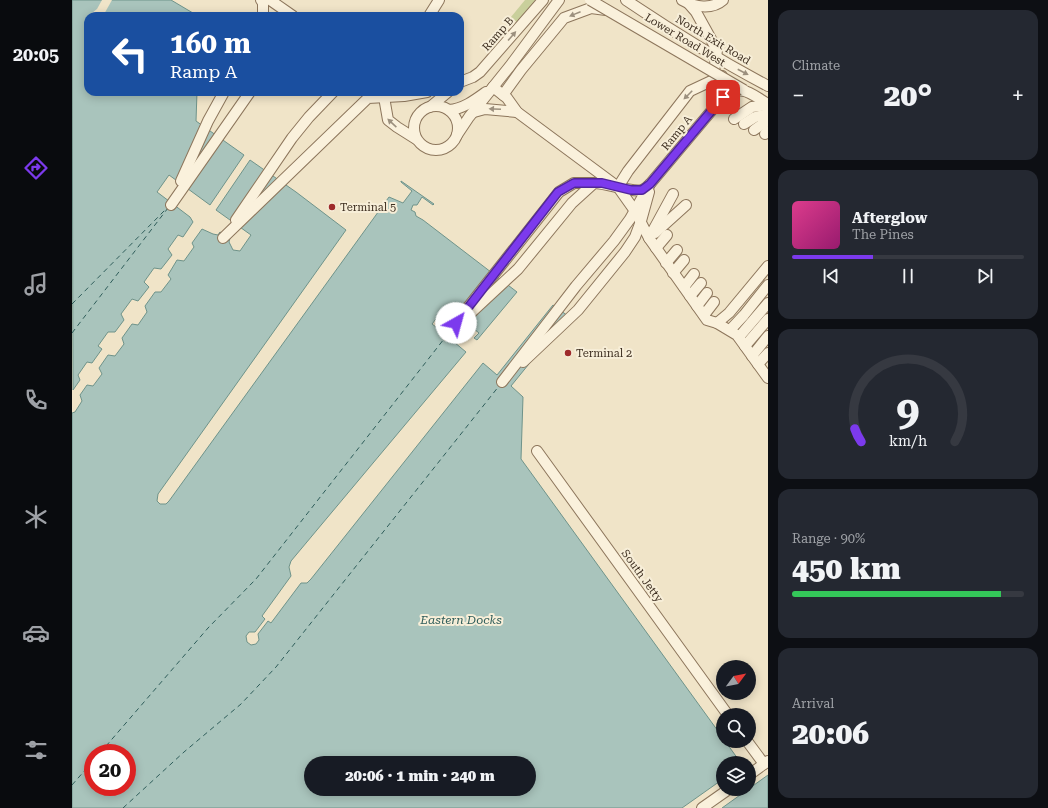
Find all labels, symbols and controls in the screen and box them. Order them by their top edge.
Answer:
one-way arrow [568,11,580,17]
street label: Lower Road West [642,11,728,69]
street label: North Exit Road [673,13,753,67]
street label: Ramp B [480,14,516,54]
text: 160 m [170,27,251,60]
icon: left [104,28,156,80]
one-way arrow [507,30,516,41]
text: 20:05 [13,44,59,65]
text: Climate [792,58,840,73]
text: Ramp A [170,61,237,82]
one-way arrow [737,69,748,76]
text: 20° [884,78,932,113]
pin [706,80,740,114]
text: − [792,83,804,108]
text: + [1012,83,1024,108]
icon: arrive [712,86,734,108]
one-way arrow [683,90,693,99]
one-way arrow [489,106,501,113]
street label: Ramp A [659,113,695,153]
one-way arrow [387,118,397,127]
icon: directions [22,154,50,182]
place label: Terminal 5 [340,201,396,214]
marker: Terminal 5 [327,202,337,212]
text: Afterglow [852,209,927,227]
text: The Pines [852,227,914,242]
icon: previous [820,265,842,287]
icon: pause [897,265,919,287]
icon: next [974,265,996,287]
icon: music [22,270,50,298]
position arrow [435,302,477,344]
place label: Terminal 2 [576,347,632,360]
marker: Terminal 2 [563,348,573,358]
icon: phone [22,386,50,414]
text: 9 [896,386,920,435]
text: km/h [889,433,927,449]
icon: climate [22,503,50,531]
text: Range · 90% [792,531,865,546]
street label: South Jetty [619,547,666,605]
text: 450 km [792,551,901,586]
water label: Eastern Docks [419,613,502,627]
icon: car [22,619,50,647]
north arrow [716,660,756,700]
map controls [716,660,756,796]
text: Arrival [792,696,834,711]
button: search [716,708,756,748]
text: 20:06 [792,716,869,751]
icon: filters [22,736,50,764]
speed limit sign: 20 [84,744,136,796]
button: layers [716,756,756,796]
text: 20:06 · 1 min · 240 m [345,767,495,785]

